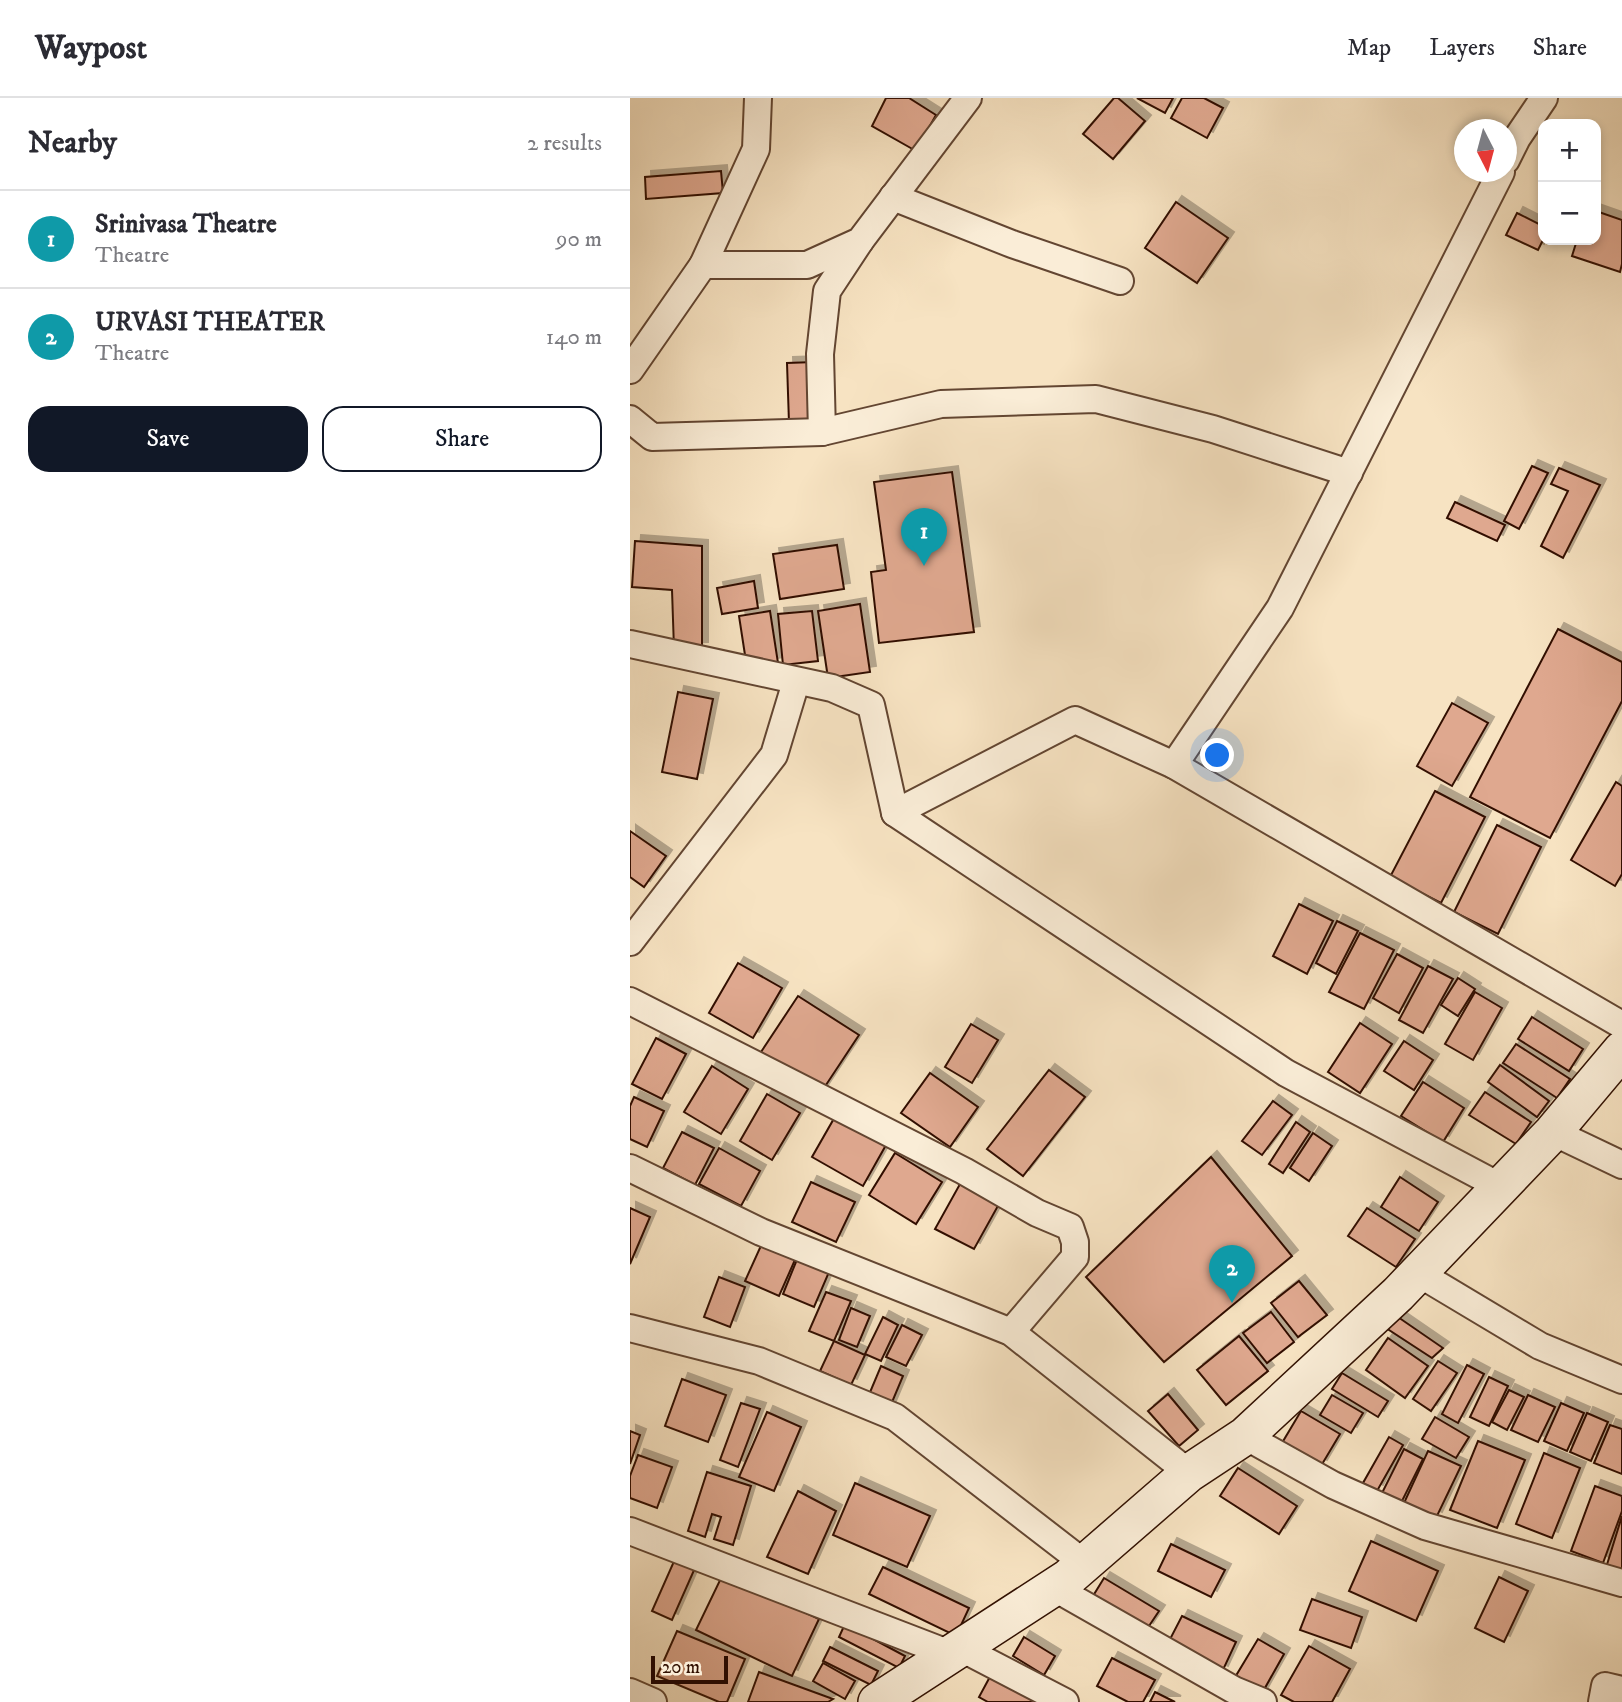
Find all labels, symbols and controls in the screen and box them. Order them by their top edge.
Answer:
text: Waypost [35,28,147,69]
text: Map [1347,33,1391,63]
text: Layers [1429,33,1495,63]
text: Share [1533,33,1587,63]
north arrow [1454,119,1517,182]
map controls [1538,119,1601,245]
button: + [1538,119,1601,182]
text: Nearby [28,125,117,162]
text: 2 results [527,129,602,158]
button: − [1538,182,1601,245]
text: Srinivasa Theatre [95,208,277,241]
text: 1 [47,225,55,254]
text: 90 m [556,225,602,254]
text: Theatre [95,241,169,270]
text: URVASI THEATER [95,306,325,339]
text: 2 [45,323,57,352]
text: 140 m [546,323,602,352]
text: Theatre [95,339,169,368]
button: Save [28,406,308,472]
button: Share [322,406,602,472]
pin: 1 [901,508,947,566]
your location [1200,738,1234,772]
pin: 2 [1209,1245,1255,1303]
scale bar [651,1653,728,1685]
text: 20 m [662,1656,700,1679]

